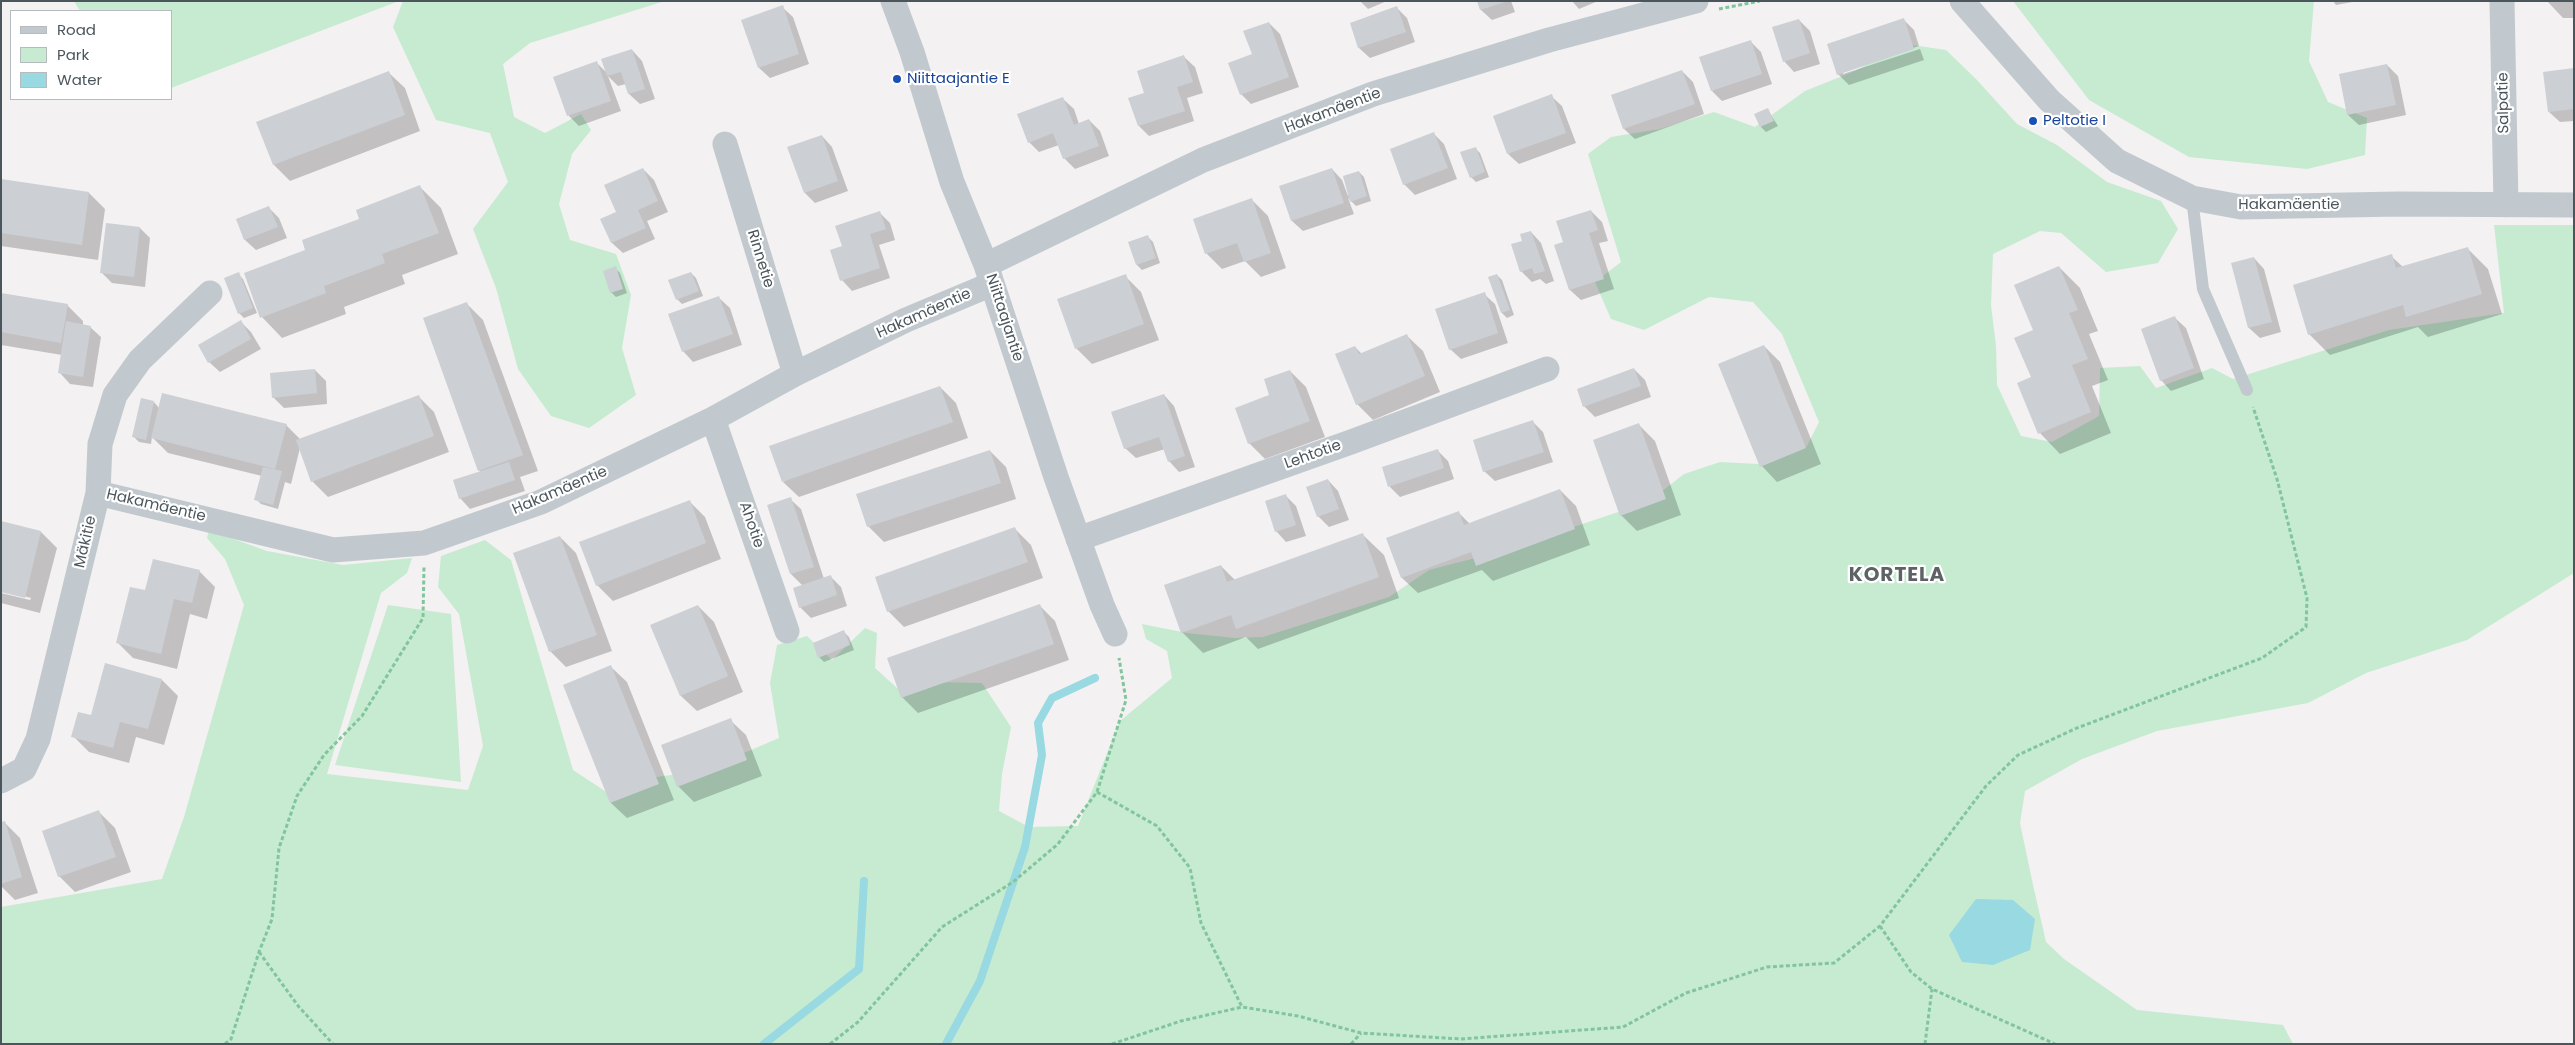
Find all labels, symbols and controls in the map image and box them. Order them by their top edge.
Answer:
legend [10,10,172,100]
text: Road [57,19,96,40]
text: Park [57,44,89,65]
text: Water [57,69,102,90]
place label: Niittaajantie E [907,70,1010,88]
street label: Salpatie [2494,72,2514,134]
marker: Niittaajantie E [891,73,903,85]
street label: Hakamäentie [1282,84,1384,138]
place label: Peltotie I [2043,112,2106,130]
marker: Peltotie I [2027,115,2039,127]
street label: Hakamäentie [2238,196,2340,214]
street label: Rinnetie [743,228,777,290]
street label: Niittaajantie [981,272,1027,364]
street label: Hakamäentie [874,285,974,343]
street label: Lehtotie [1282,436,1344,474]
street label: Hakamäentie [510,463,610,519]
street label: Hakamäentie [105,486,207,526]
street label: Ahotie [735,499,767,551]
street label: Mäkitie [71,514,101,570]
district label: KORTELA [1848,564,1946,588]

